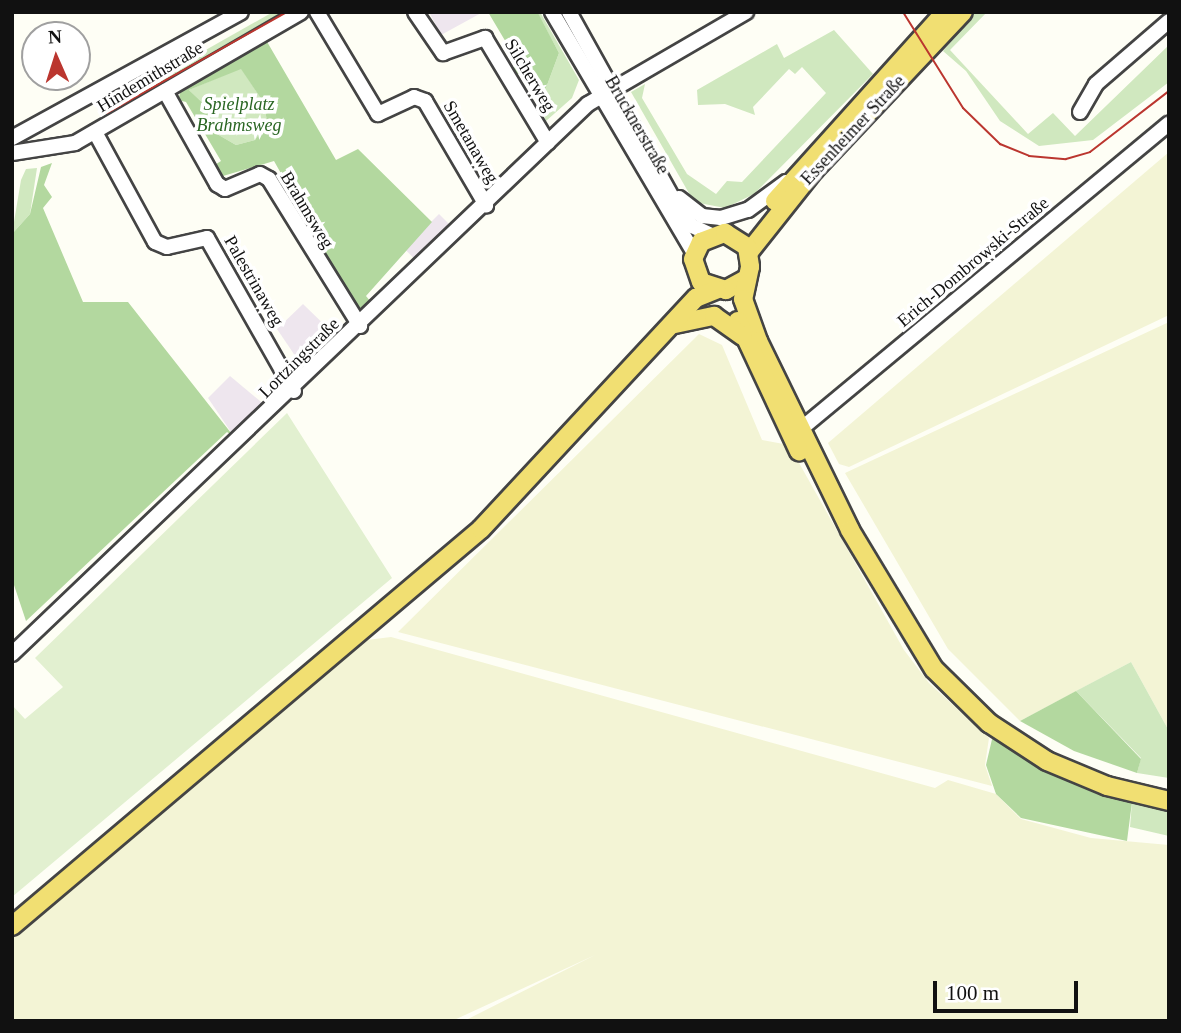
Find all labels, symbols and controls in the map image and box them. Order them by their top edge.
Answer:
north arrow [21,21,91,91]
text: N [48,26,62,47]
street label: Silcherweg [500,35,560,115]
street label: Hindemithstraße [93,37,207,117]
street label: Essenheimer Straße [797,71,909,189]
street label: Brucknerstraße [600,72,674,178]
park label: Spielplatz Brahmsweg [197,94,281,136]
street label: Smetanaweg [439,97,503,187]
street label: Brahmsweg [276,168,338,252]
street label: Erich-Dombrowski-Straße [893,192,1053,332]
street label: Palestrinaweg [219,232,289,330]
street label: Lortzingstraße [254,313,344,403]
scale bar [936,967,1081,1011]
text: 100 m [946,981,999,1005]

